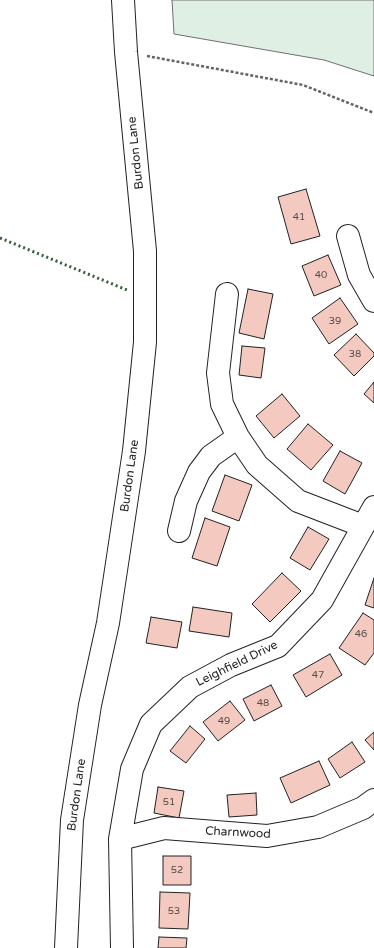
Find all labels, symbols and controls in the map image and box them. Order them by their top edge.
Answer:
street label: Burdon Lane [125,116,147,190]
house number: 41 [293,211,305,223]
house number: 40 [315,269,327,281]
house number: 39 [329,315,341,327]
house number: 38 [349,348,361,360]
street label: Burdon Lane [118,439,142,513]
house number: 46 [355,628,367,640]
street label: Leighfield Drive [194,638,280,690]
house number: 47 [312,669,324,681]
house number: 48 [257,697,269,709]
house number: 49 [218,715,230,727]
street label: Burdon Lane [65,758,89,832]
house number: 51 [163,796,175,808]
street label: Charnwood [205,824,271,842]
house number: 52 [171,864,183,876]
house number: 53 [168,905,180,917]

